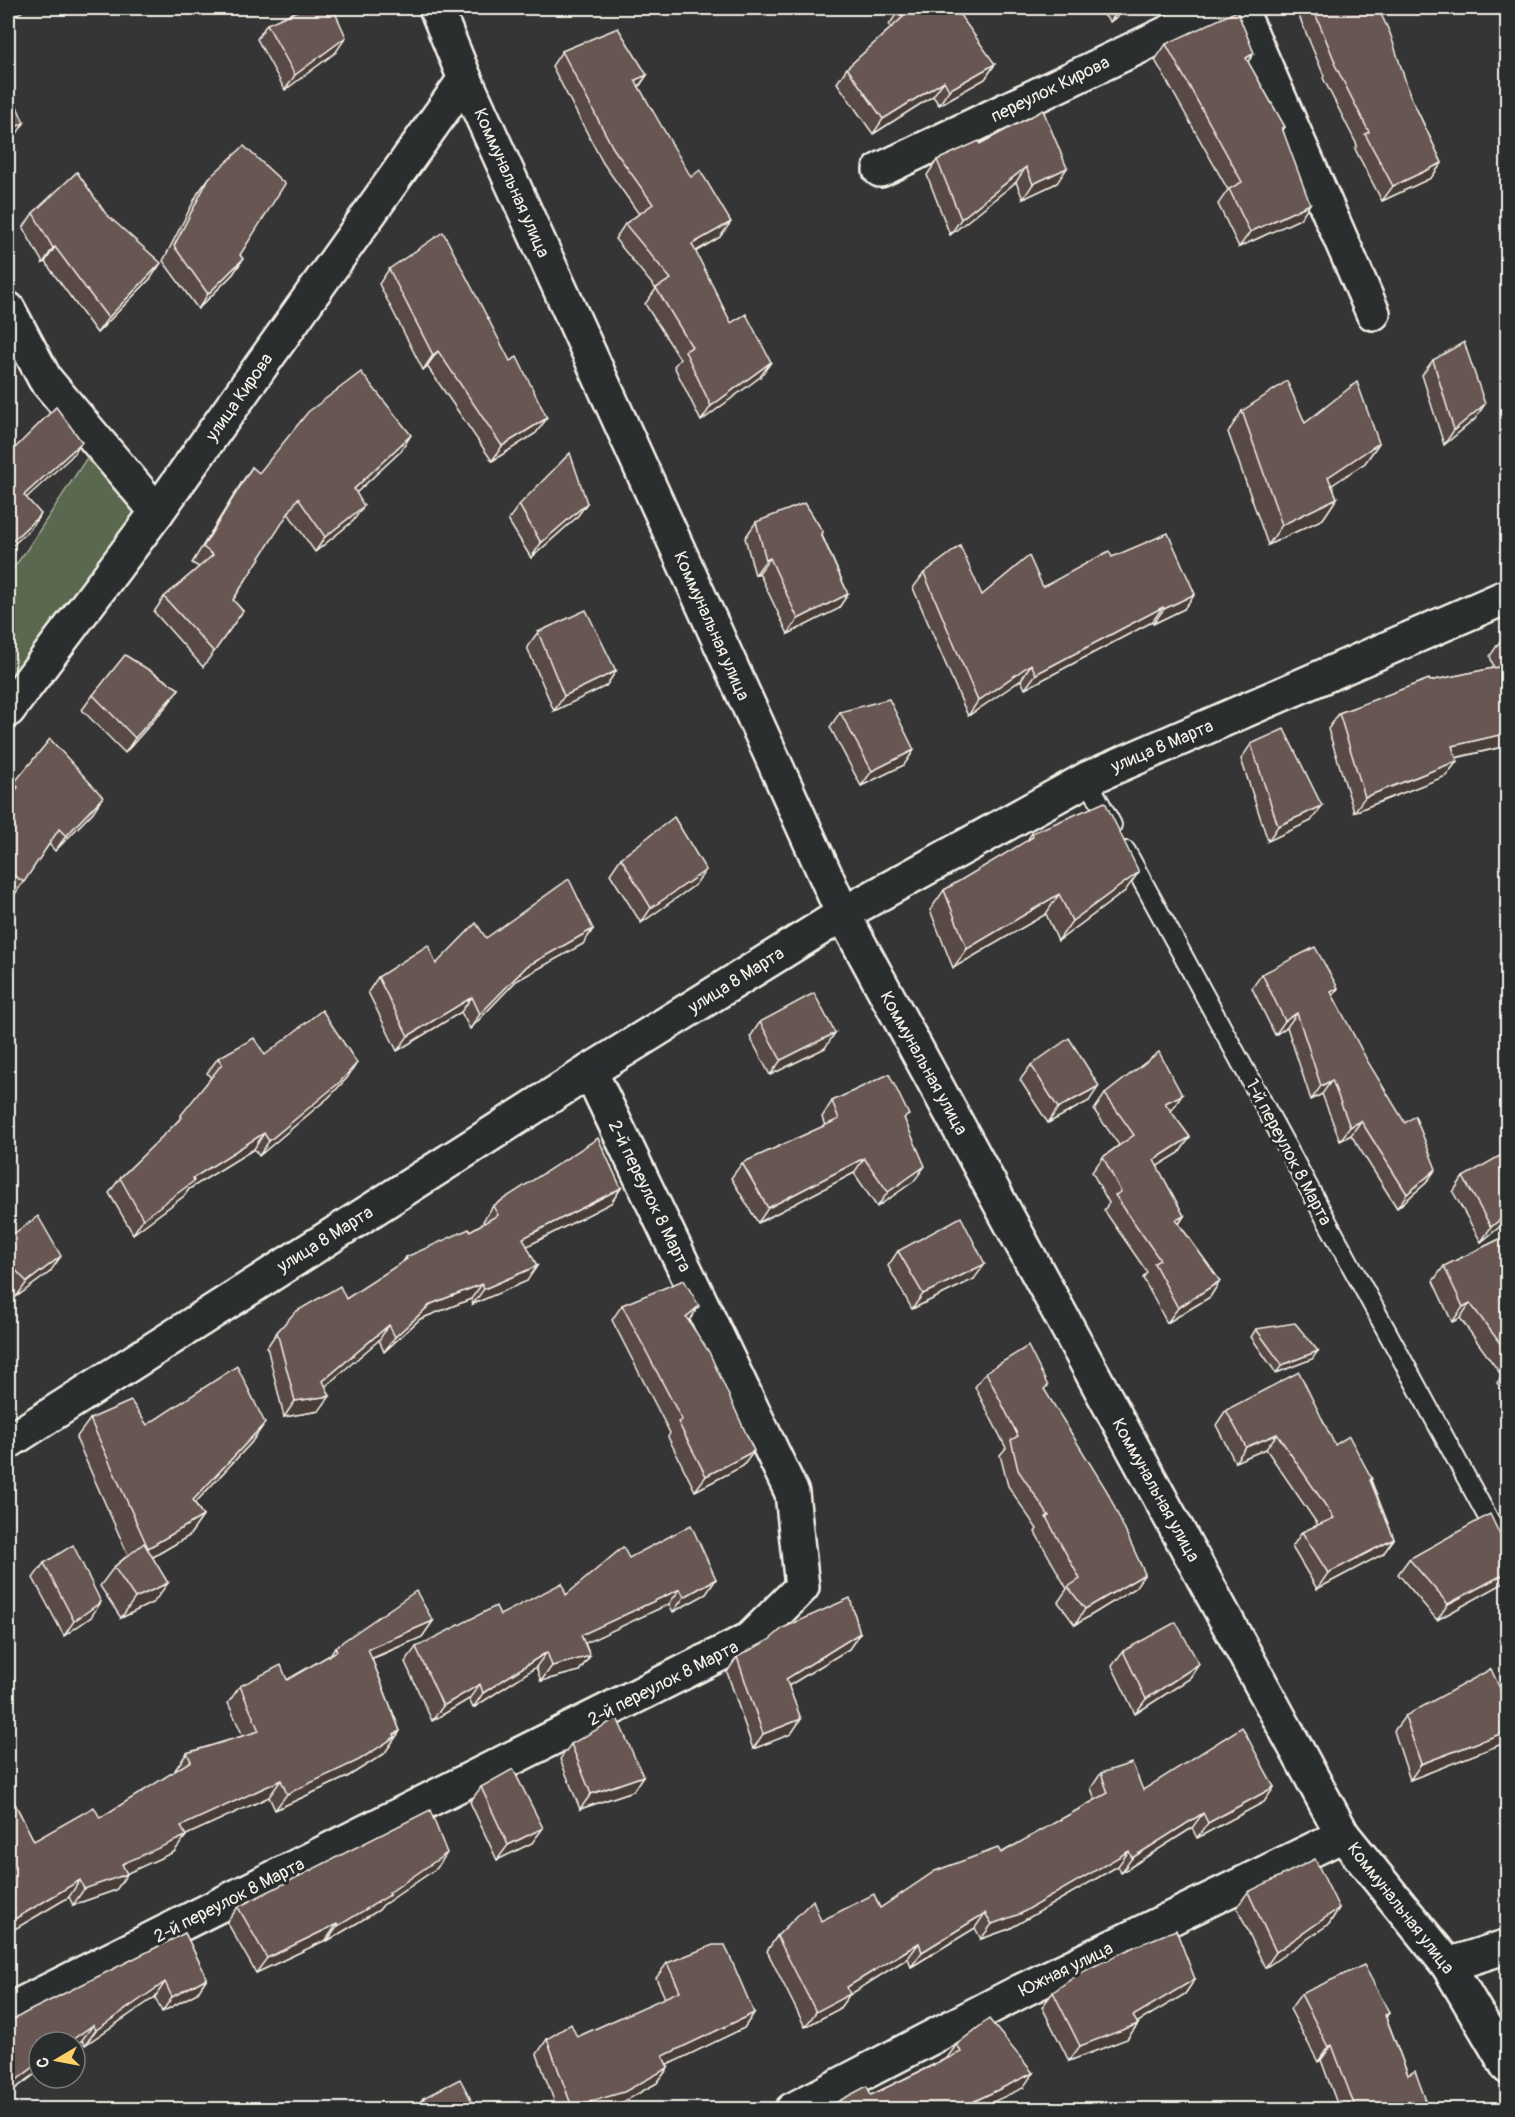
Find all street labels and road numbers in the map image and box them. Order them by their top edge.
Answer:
street label: переулок Кирова [987,51,1113,128]
street label: Коммунальная улица [468,105,555,261]
street label: улица Кирова [200,349,278,447]
street label: Коммунальная улица [668,548,755,704]
street label: улица 8 Марта [1107,715,1217,779]
street label: улица 8 Марта [683,942,789,1020]
street label: Коммунальная улица [874,987,973,1139]
street label: 1-й переулок 8 Марта [1240,1075,1337,1230]
street label: 2-й переулок 8 Марта [603,1117,696,1276]
street label: улица 8 Марта [272,1201,378,1279]
street label: Коммунальная улица [1106,1414,1205,1566]
street label: 2-й переулок 8 Марта [584,1636,742,1731]
street label: Коммунальная улица [1342,1838,1459,1979]
street label: 2-й переулок 8 Марта [150,1853,308,1948]
street label: Южная улица [1016,1937,1117,2002]

